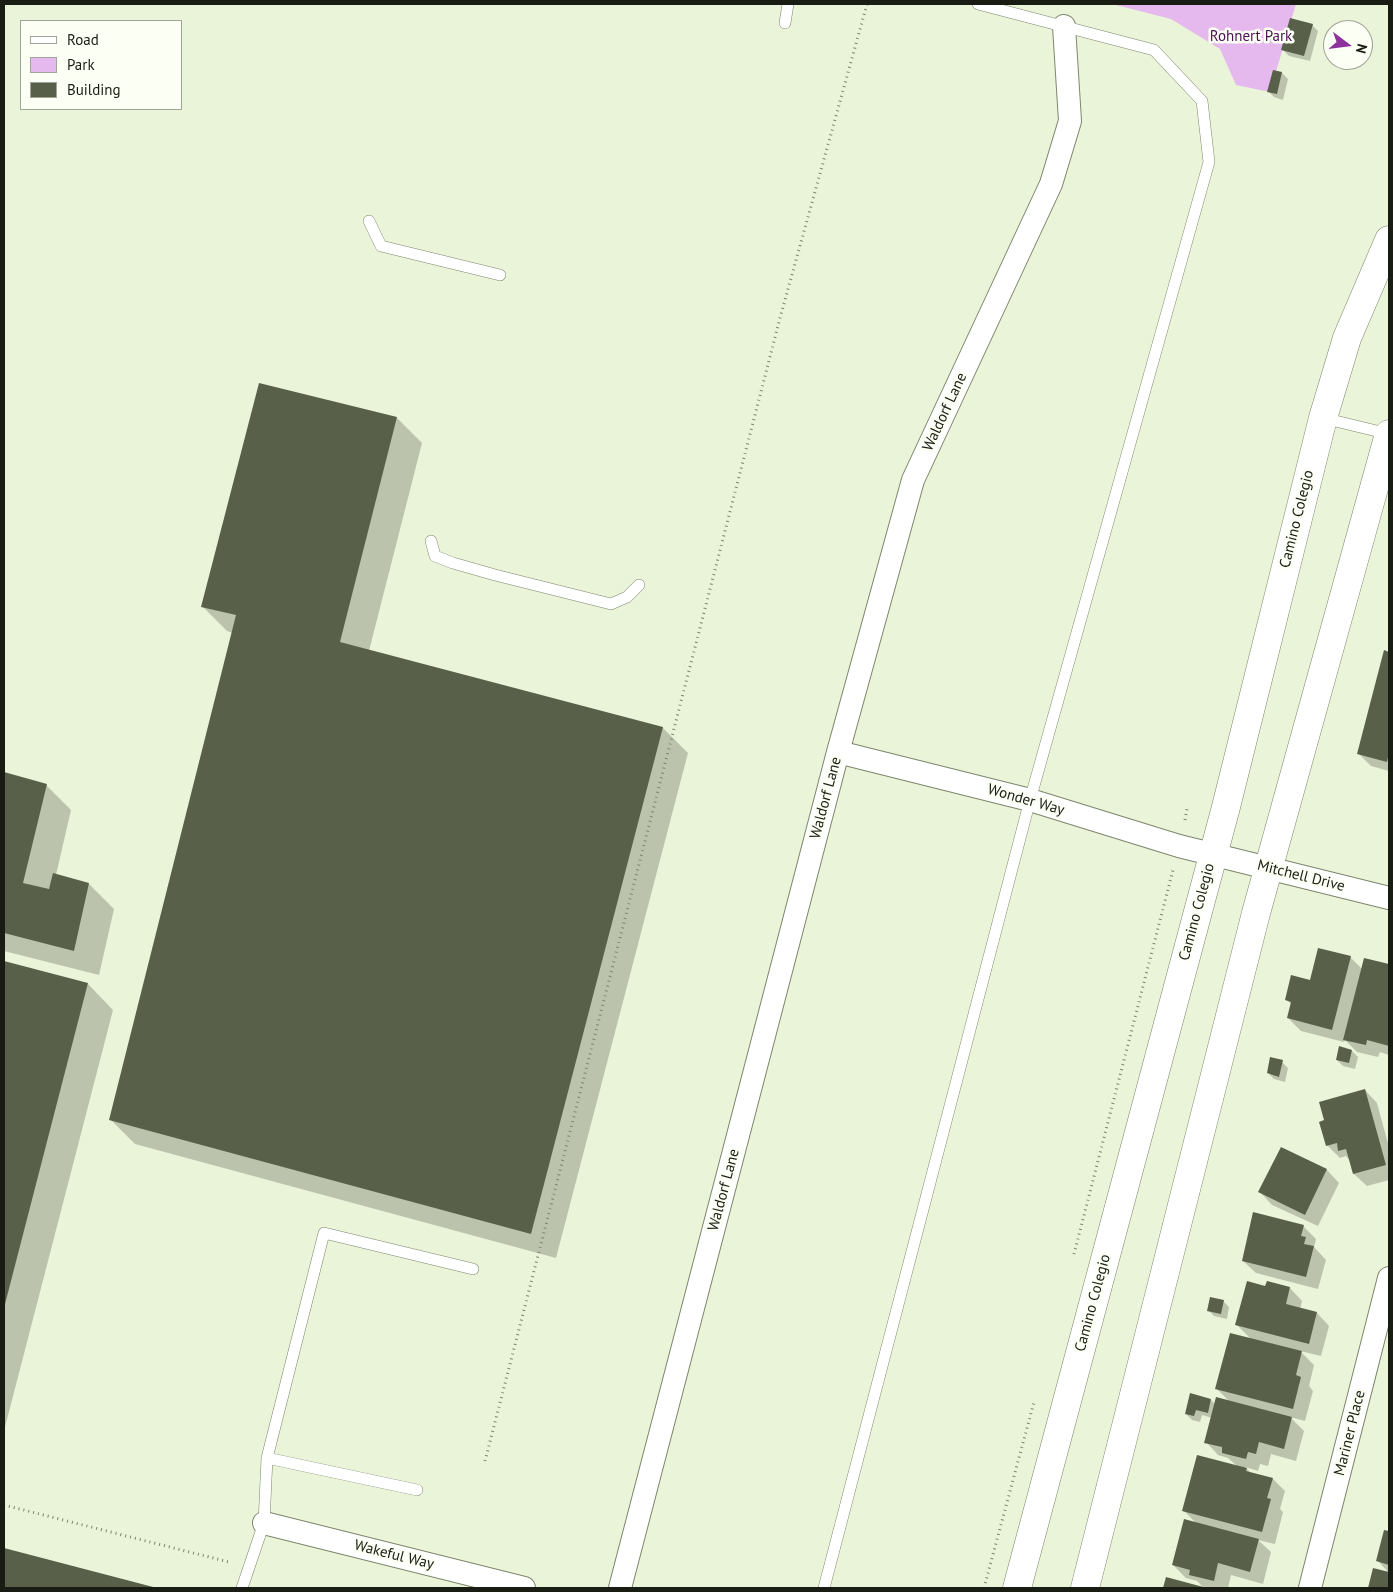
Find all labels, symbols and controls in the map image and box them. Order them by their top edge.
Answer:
legend [20,20,182,110]
north arrow [1323,20,1373,70]
park label: Rohnert Park [1210,28,1292,46]
text: Road [67,30,99,49]
text: N [1352,42,1371,55]
text: Park [67,55,95,74]
text: Building [67,80,121,99]
street label: Waldorf Lane [919,370,971,454]
street label: Camino Colegio [1276,468,1318,570]
street label: Waldorf Lane [806,755,846,841]
street label: Wonder Way [986,780,1066,820]
street label: Mitchell Drive [1255,856,1347,896]
street label: Camino Colegio [1175,861,1219,963]
street label: Waldorf Lane [704,1147,744,1233]
street label: Camino Colegio [1071,1252,1115,1354]
street label: Mariner Place [1331,1388,1369,1478]
street label: Wakeful Way [352,1536,436,1574]

